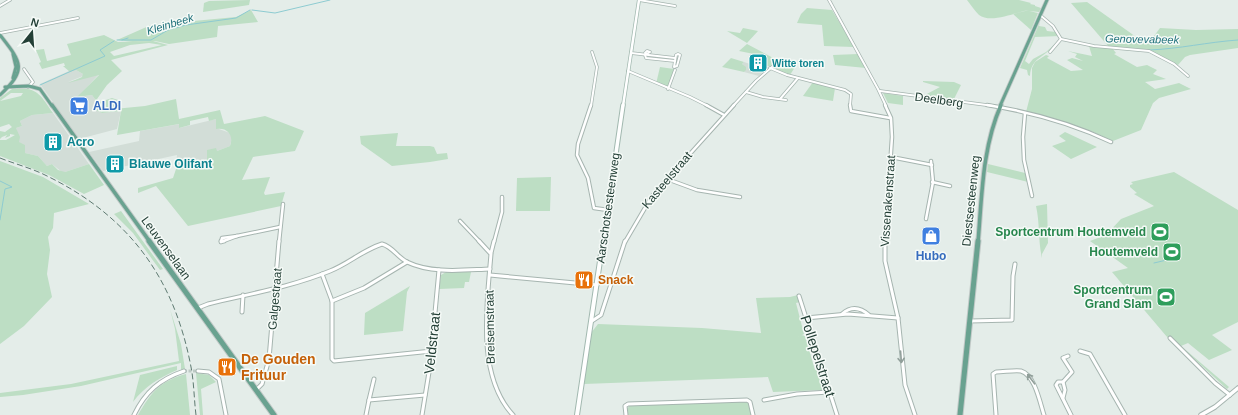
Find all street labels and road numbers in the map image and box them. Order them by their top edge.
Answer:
street label: Deelberg [914,90,964,110]
street label: Kasteelstraat [639,148,695,211]
street label: Aarschotsesteenweg [593,152,623,264]
street label: Vissenakenstraat [878,154,898,247]
street label: Diestsesteenweg [959,155,983,247]
street label: Leuvenselaan [138,214,194,282]
street label: Galgestraat [265,267,285,331]
street label: Breisemstraat [482,289,498,364]
street label: Veldstraat [421,311,443,375]
street label: Pollepelstraat [797,313,839,399]

